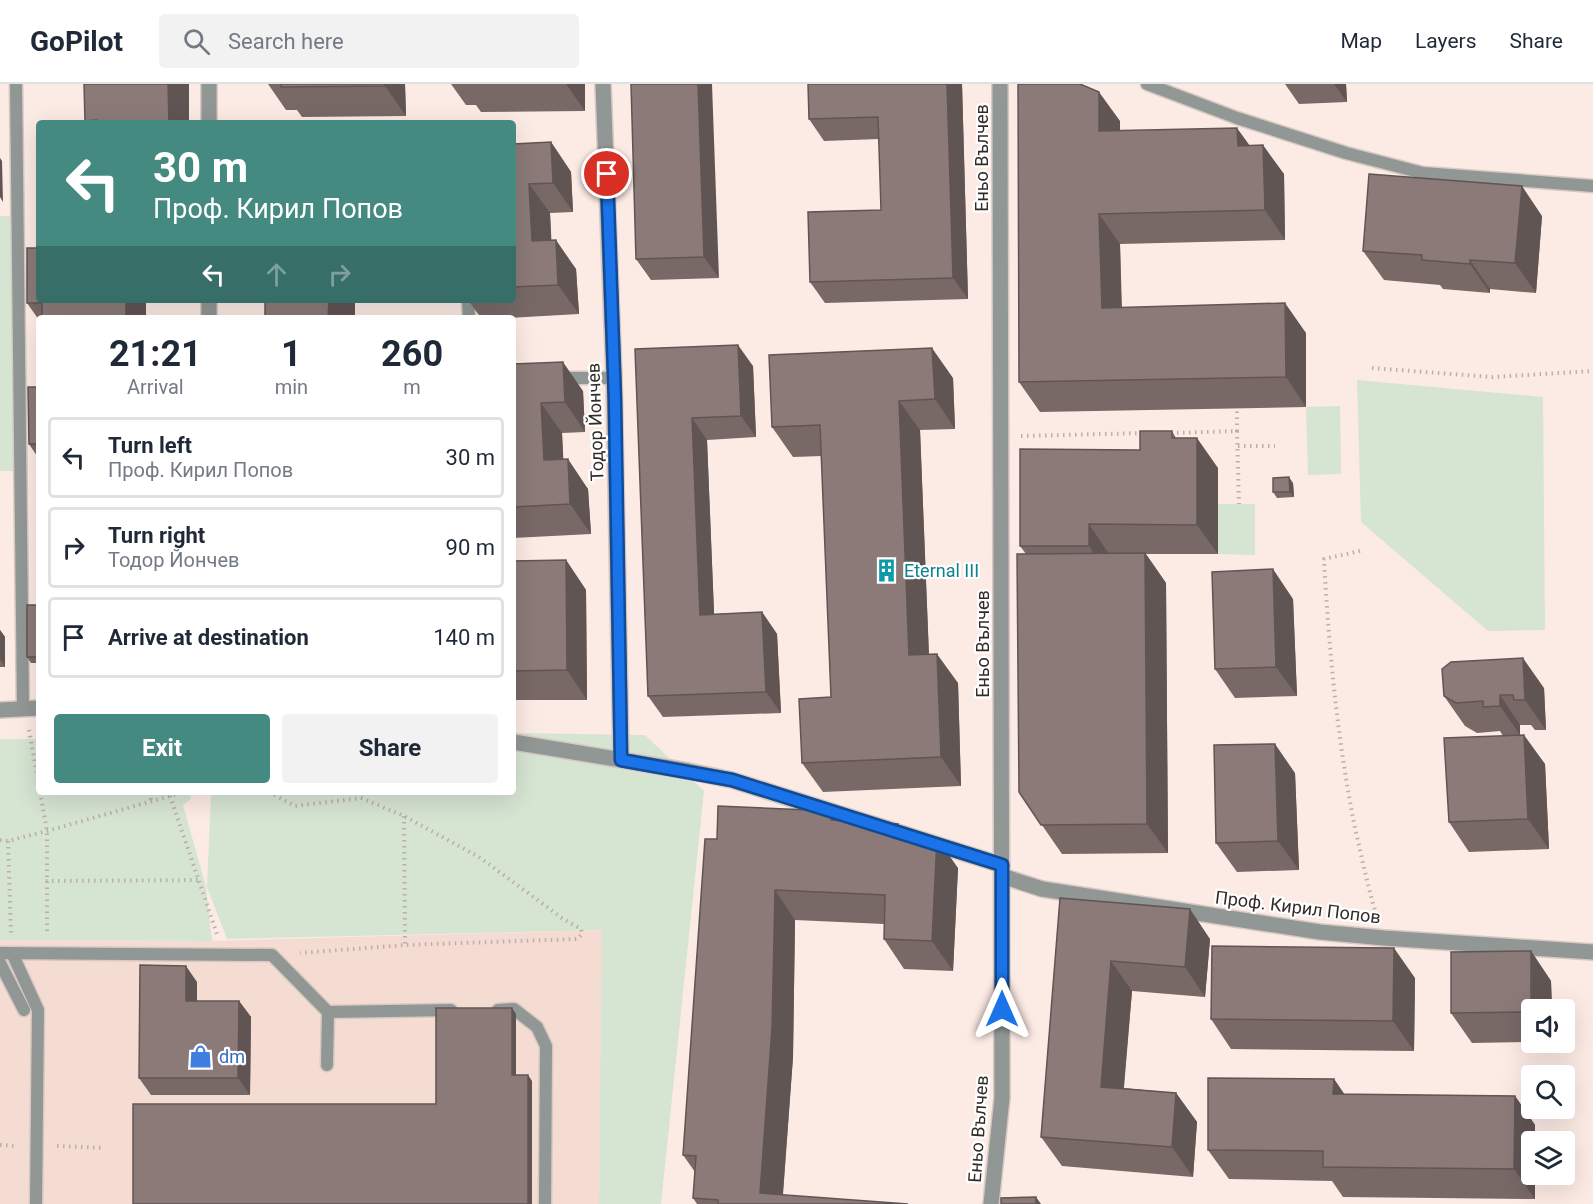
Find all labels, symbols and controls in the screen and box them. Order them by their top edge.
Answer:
search box [159,14,579,68]
text: GoPilot [30,25,123,58]
icon: search [180,25,213,58]
text: Search here [228,29,344,54]
text: Map [1340,29,1382,53]
text: Layers [1415,29,1476,53]
text: Share [1509,29,1563,53]
street label: Еньо Вълчев [971,104,992,212]
text: 30 m [153,143,248,192]
icon: left [54,144,132,222]
pin [581,148,632,199]
icon: arrive [590,157,623,190]
text: Проф. Кирил Попов [153,193,403,225]
icon: left [197,258,230,291]
icon: ahead [260,258,293,291]
icon: right [323,258,356,291]
text: 21:21 [109,333,202,375]
text: 1 [281,333,302,375]
text: 260 [381,333,443,375]
street label: Тодор Йончев [582,363,608,481]
text: Arrival [127,375,184,399]
text: min [275,375,308,399]
text: m [403,375,421,399]
text: Turn left [108,433,192,458]
icon: left [57,441,90,474]
text: 30 m [446,445,495,470]
text: Проф. Кирил Попов [108,458,293,482]
text: Turn right [108,523,205,548]
icon: right [57,531,90,564]
text: 90 m [446,535,495,560]
text: Тодор Йончев [108,548,239,572]
building icon: Eternal III [873,557,899,583]
place label: Eternal III [904,560,979,581]
street label: Еньо Вълчев [972,590,993,698]
icon: arrive [57,621,90,654]
text: Arrive at destination [108,625,309,650]
text: 140 m [433,625,495,650]
button: Exit [54,714,270,783]
button: Share [282,714,498,783]
street label: Проф. Кирил Попов [1214,886,1382,928]
position arrow [970,977,1034,1041]
map controls [1521,999,1575,1185]
button: sound [1521,999,1575,1053]
shop icon: dm [188,1043,214,1069]
place label: dm [219,1046,245,1067]
button: search [1521,1065,1575,1119]
street label: Еньо Вълчев [964,1075,992,1183]
button: layers [1521,1131,1575,1185]

